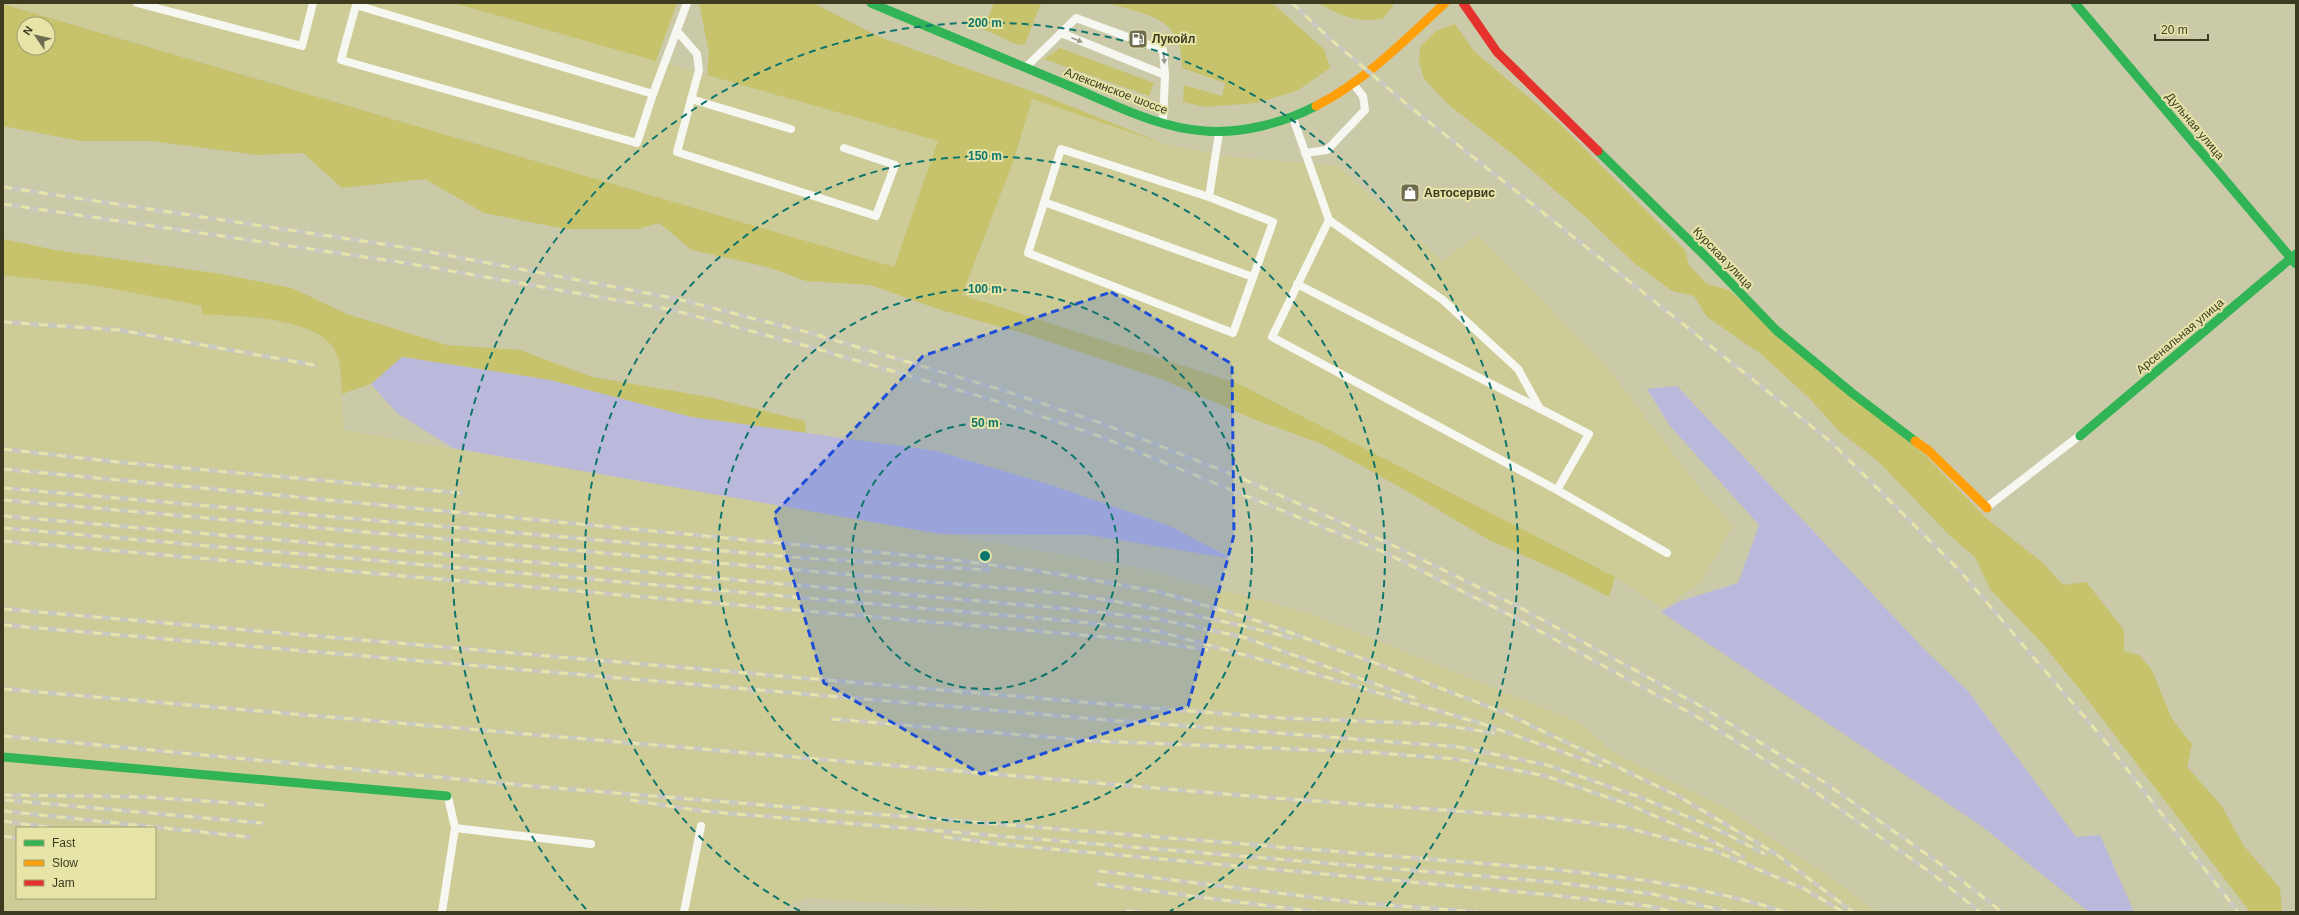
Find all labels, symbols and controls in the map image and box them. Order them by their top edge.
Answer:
north arrow [16,16,56,56]
text: 200 m [968,16,1002,30]
scale bar [2155,16,2208,42]
text: 20 m [2161,23,2188,37]
text: N [21,24,35,37]
fuel station icon: Лукойл [1127,28,1149,50]
place label: Лукойл [1152,32,1195,46]
one-way arrow [1072,37,1084,43]
one-way arrow [1161,52,1168,64]
street label: Алексинское шоссе [1062,65,1170,117]
street label: Дульная улица [2163,90,2227,163]
text: 150 m [968,149,1002,163]
shop icon: Автосервис [1399,182,1421,204]
place label: Автосервис [1424,186,1495,200]
street label: Курская улица [1690,224,1756,292]
text: 100 m [968,282,1002,296]
street label: Арсенальная улица [2133,295,2227,377]
text: 50 m [971,416,999,430]
centre of rings [978,549,992,563]
legend [16,827,156,899]
text: Fast [52,836,76,850]
text: Slow [52,856,78,870]
text: Jam [52,876,75,890]

